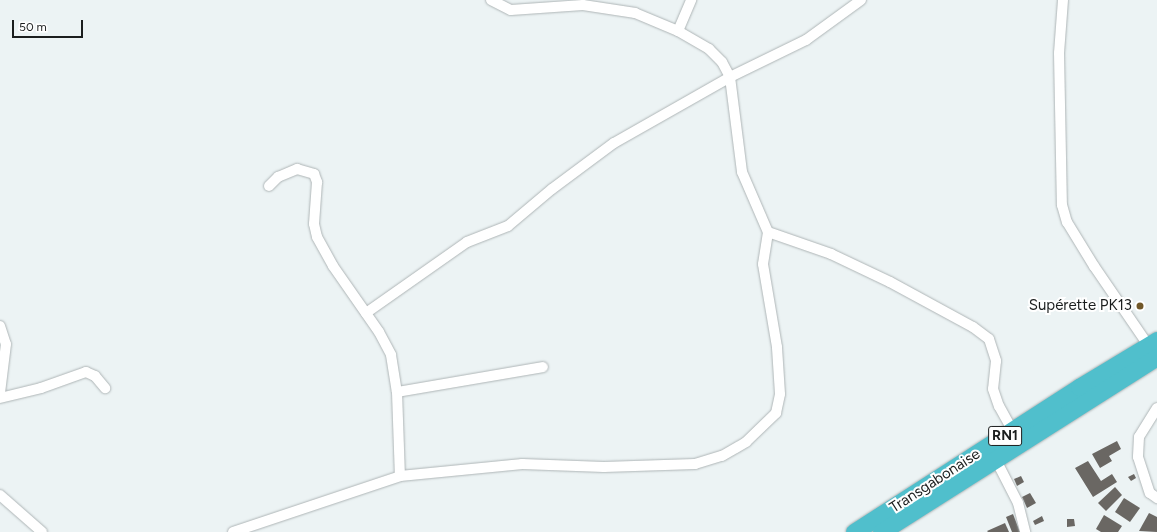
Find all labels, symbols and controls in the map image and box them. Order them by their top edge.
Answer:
scale bar [14,12,85,38]
text: 50 m [19,20,47,34]
place label: Supérette PK13 [1029,297,1132,315]
marker: Supérette PK13 [1135,301,1145,311]
road number: RN1 [988,424,1022,448]
street label: Transgabonaise [886,445,984,517]

